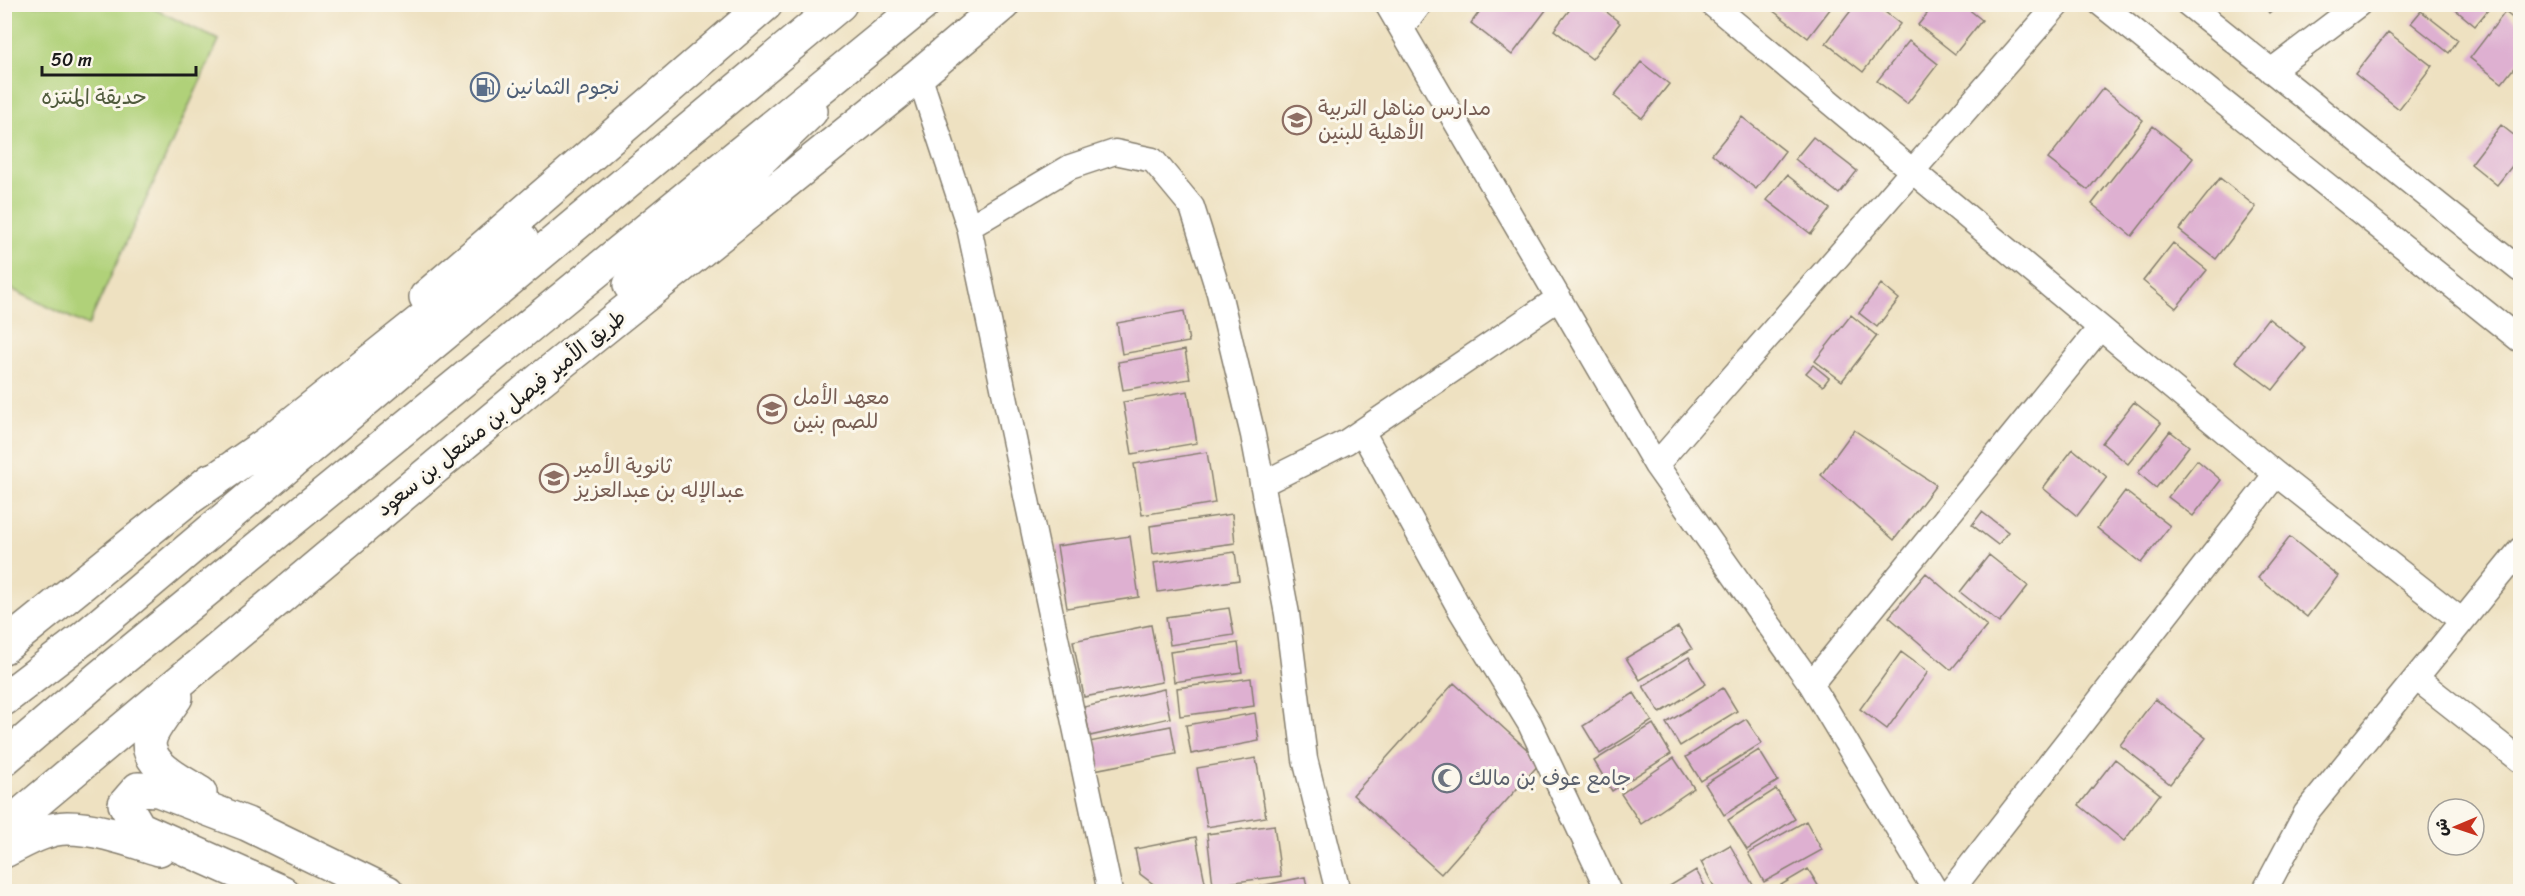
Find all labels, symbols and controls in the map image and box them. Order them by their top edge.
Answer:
scale bar [42,39,196,77]
text: 50 m [51,44,92,76]
place label: نجوم الثمانين [506,68,619,106]
fuel station icon: نجوم الثمانين [469,71,501,103]
park label: حديقة المنتزه [41,78,147,116]
place label: مدارس مناهل التربية الأهلية للبنين [1318,89,1491,151]
school or university icon: مدارس مناهل التربية الأهلية للبنين [1281,104,1313,136]
street label: طريق الأمير فيصل بن مشعل بن سعود [367,299,635,527]
place label: معهد الأمل للصم بنين [793,378,890,440]
school or university icon: معهد الأمل للصم بنين [756,393,788,425]
place label: ثانوية الأمير عبدالإله بن عبدالعزيز [573,447,744,509]
school or university icon: ثانوية الأمير عبدالإله بن عبدالعزيز [538,462,570,494]
place label: جامع عوف بن مالك [1468,759,1631,797]
mosque icon: جامع عوف بن مالك [1431,762,1463,794]
north arrow [2426,797,2486,857]
text: ش [2427,818,2456,837]

